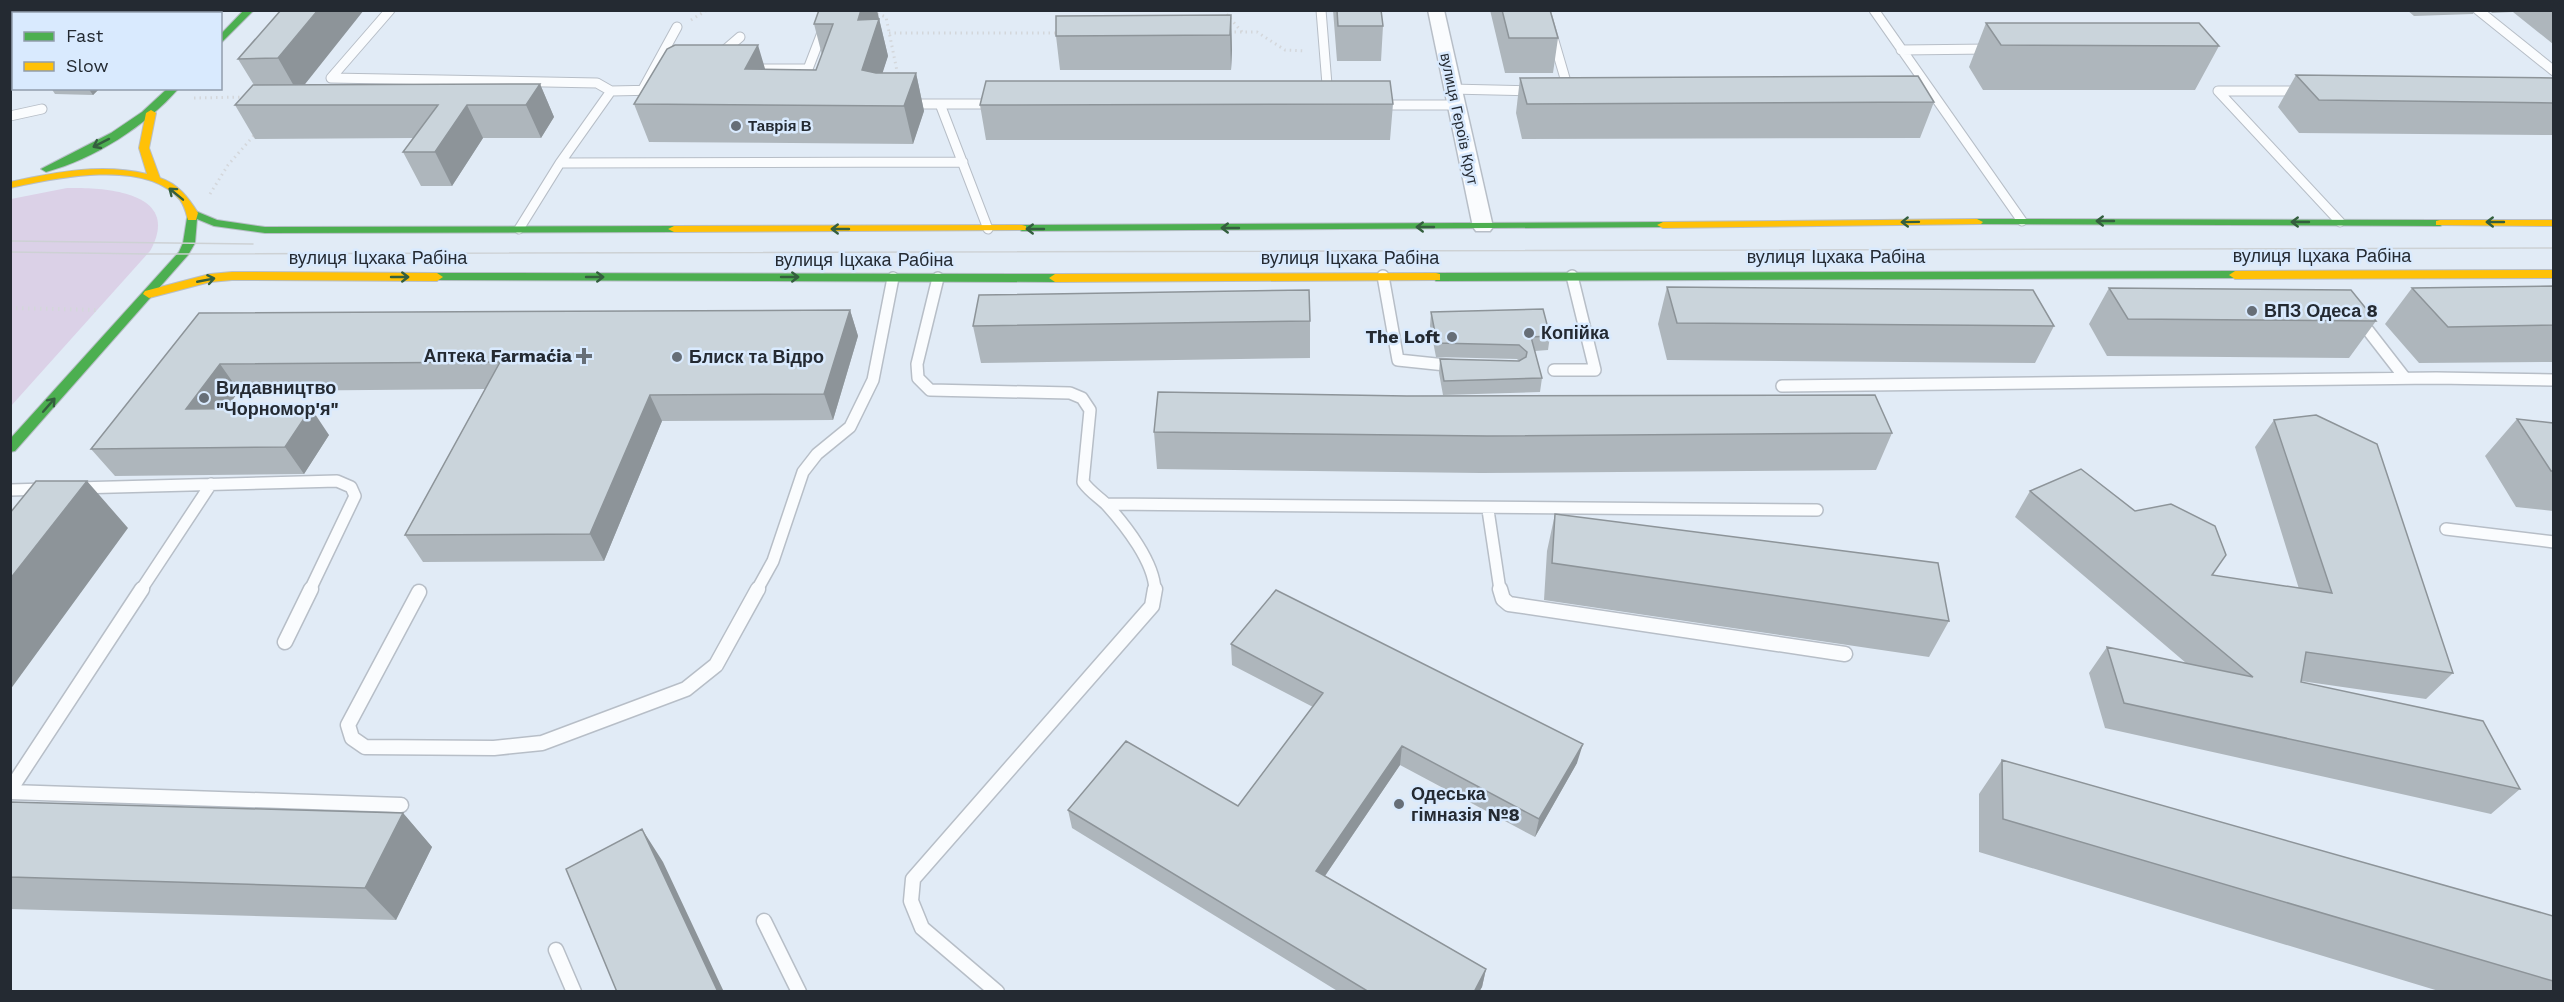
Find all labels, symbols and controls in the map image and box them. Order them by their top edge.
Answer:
legend [12,12,222,90]
text: Fast [66,25,104,46]
street label: вулиця Героїв Крут [1436,51,1482,187]
text: Slow [66,55,109,76]
place label: Таврія В [748,117,812,135]
marker: Таврія В [729,119,743,133]
one-way arrow [92,138,110,149]
one-way arrow [168,187,184,200]
one-way arrow [2096,215,2116,227]
one-way arrow [2291,216,2311,228]
one-way arrow [2486,216,2506,228]
one-way arrow [1901,217,1921,228]
one-way arrow [1415,221,1435,233]
one-way arrow [1220,222,1240,234]
one-way arrow [830,223,850,235]
one-way arrow [1025,223,1045,235]
street label: вулиця Іцхака Рабіна [2233,245,2412,266]
street label: вулиця Іцхака Рабіна [1747,246,1926,267]
street label: вулиця Іцхака Рабіна [289,247,468,268]
street label: вулиця Іцхака Рабіна [1261,247,1440,268]
street label: вулиця Іцхака Рабіна [775,249,954,270]
one-way arrow [390,271,410,283]
one-way arrow [585,271,605,283]
one-way arrow [780,272,800,283]
one-way arrow [195,274,215,285]
place label: ВПЗ Одеса 8 [2264,300,2378,321]
marker: ВПЗ Одеса 8 [2245,304,2259,318]
place label: Копійка [1541,322,1610,343]
place label: The Loft [1366,326,1440,347]
marker: Копійка [1522,326,1536,340]
marker: The Loft [1445,330,1459,344]
place label: Аптека Farmaćia [424,345,573,366]
place label: Блиск та Відро [689,346,824,367]
marker: Аптека Farmaćia [577,349,591,363]
marker: Блиск та Відро [670,350,684,364]
place label: Видавництво "Чорномор'я" [216,377,338,419]
marker: Видавництво "Чорномор'я" [197,391,211,405]
one-way arrow [42,397,56,412]
place label: Одеська гімназія №8 [1411,783,1520,825]
marker: Одеська гімназія №8 [1392,797,1406,811]

